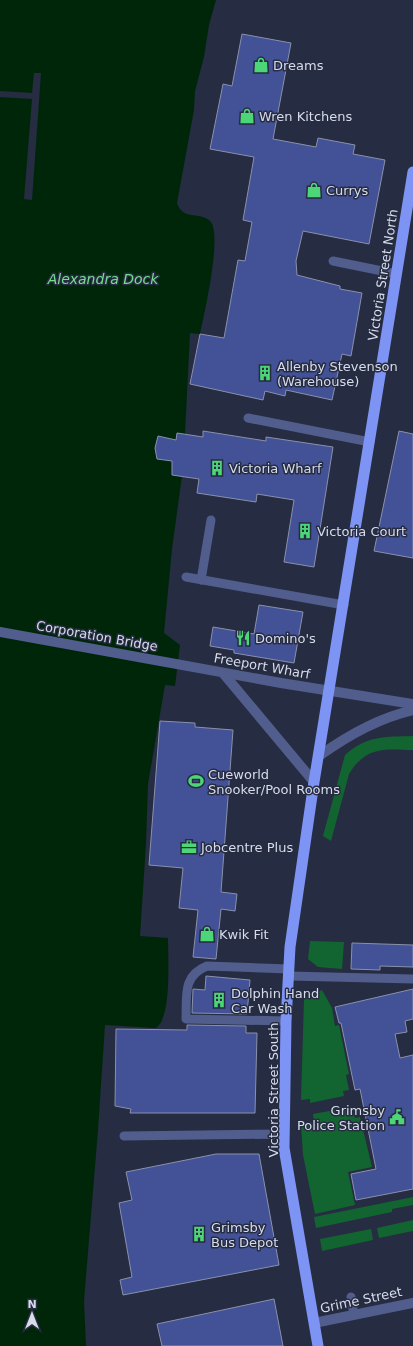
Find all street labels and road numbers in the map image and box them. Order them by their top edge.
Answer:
street label: Victoria Street North [365,208,401,342]
street label: Corporation Bridge [35,618,159,654]
street label: Freeport Wharf [213,650,312,682]
street label: Victoria Street South [266,1023,281,1157]
street label: Grime Street [319,1284,403,1316]

